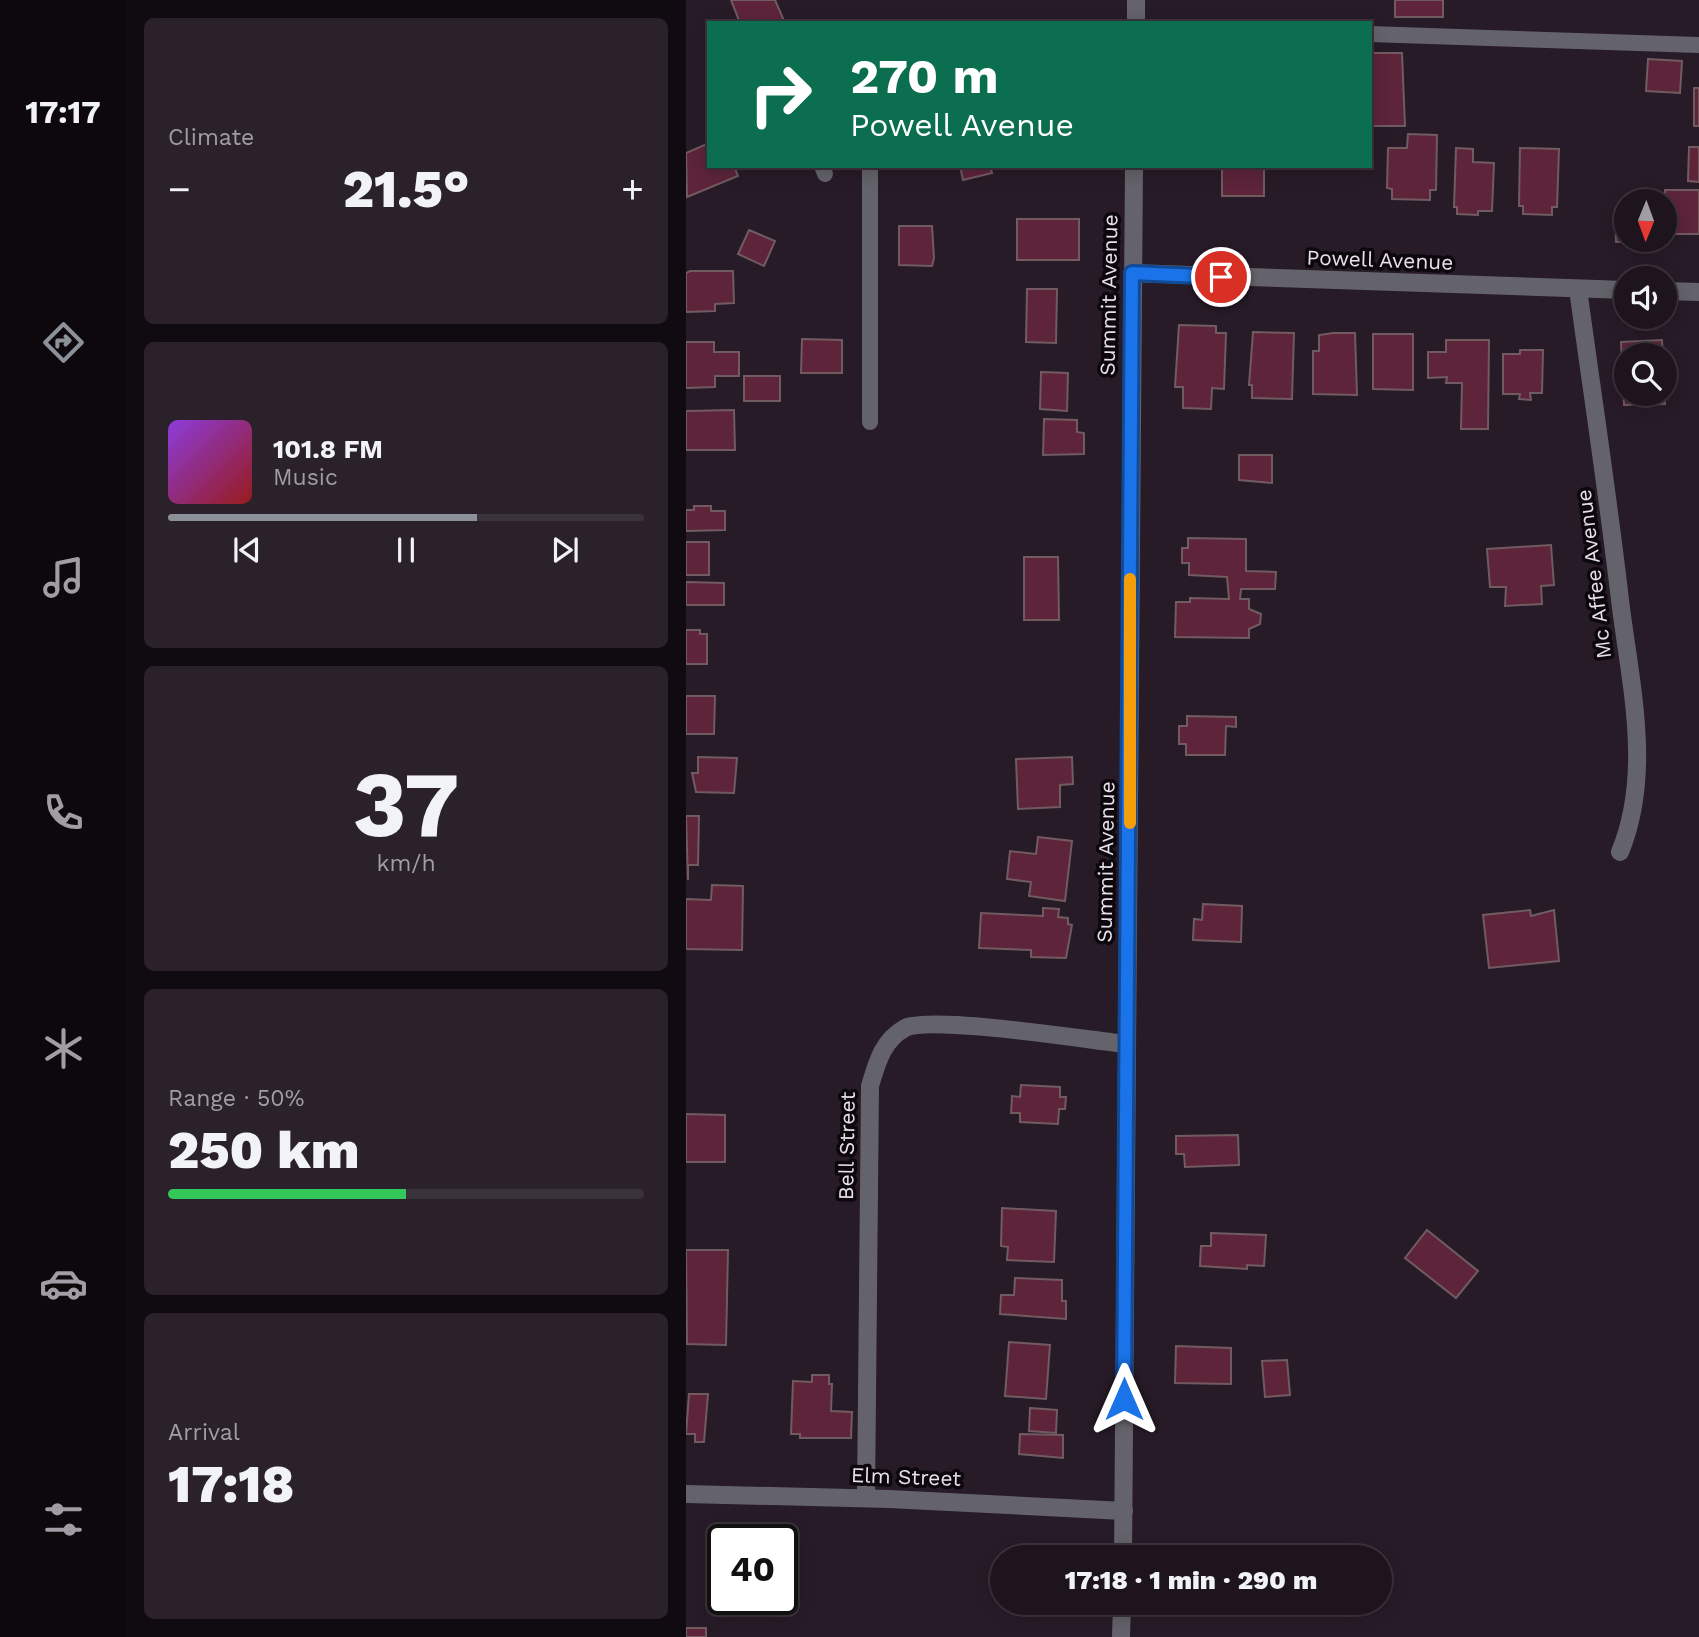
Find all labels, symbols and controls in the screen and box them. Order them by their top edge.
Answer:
text: 270 m [850,47,999,105]
icon: right [735,49,826,140]
text: 17:17 [25,93,101,131]
text: Powell Avenue [850,106,1074,144]
text: Climate [168,124,254,151]
text: 21.5° [343,159,469,220]
text: − [168,167,191,211]
text: + [621,167,644,211]
north arrow [1614,189,1676,252]
map controls [1614,189,1677,406]
street label: Summit Avenue [1095,214,1122,376]
street label: Powell Avenue [1306,244,1454,275]
pin [1191,247,1251,307]
icon: arrive [1202,258,1240,296]
button: sound [1614,266,1677,329]
icon: directions [39,318,88,367]
button: search [1614,343,1677,406]
text: 101.8 FM [273,434,383,464]
text: Music [273,464,338,491]
street label: Mc Affee Avenue [1571,488,1616,660]
icon: previous [228,531,266,569]
icon: pause [387,531,425,569]
icon: next [546,531,584,569]
icon: music [39,553,88,602]
text: 37 [353,751,459,858]
street label: Summit Avenue [1092,781,1119,943]
icon: phone [39,788,88,837]
text: km/h [376,850,436,877]
icon: climate [39,1024,88,1073]
text: Range · 50% [168,1085,304,1112]
street label: Bell Street [833,1091,860,1200]
text: 250 km [168,1120,359,1181]
icon: car [39,1259,88,1308]
position arrow [1087,1362,1161,1436]
text: Arrival [168,1419,240,1446]
text: 17:18 [168,1454,294,1515]
street label: Elm Street [851,1462,962,1491]
icon: filters [39,1495,88,1544]
speed limit sign: 40 [707,1524,798,1615]
text: 17:18 · 1 min · 290 m [1065,1565,1317,1595]

